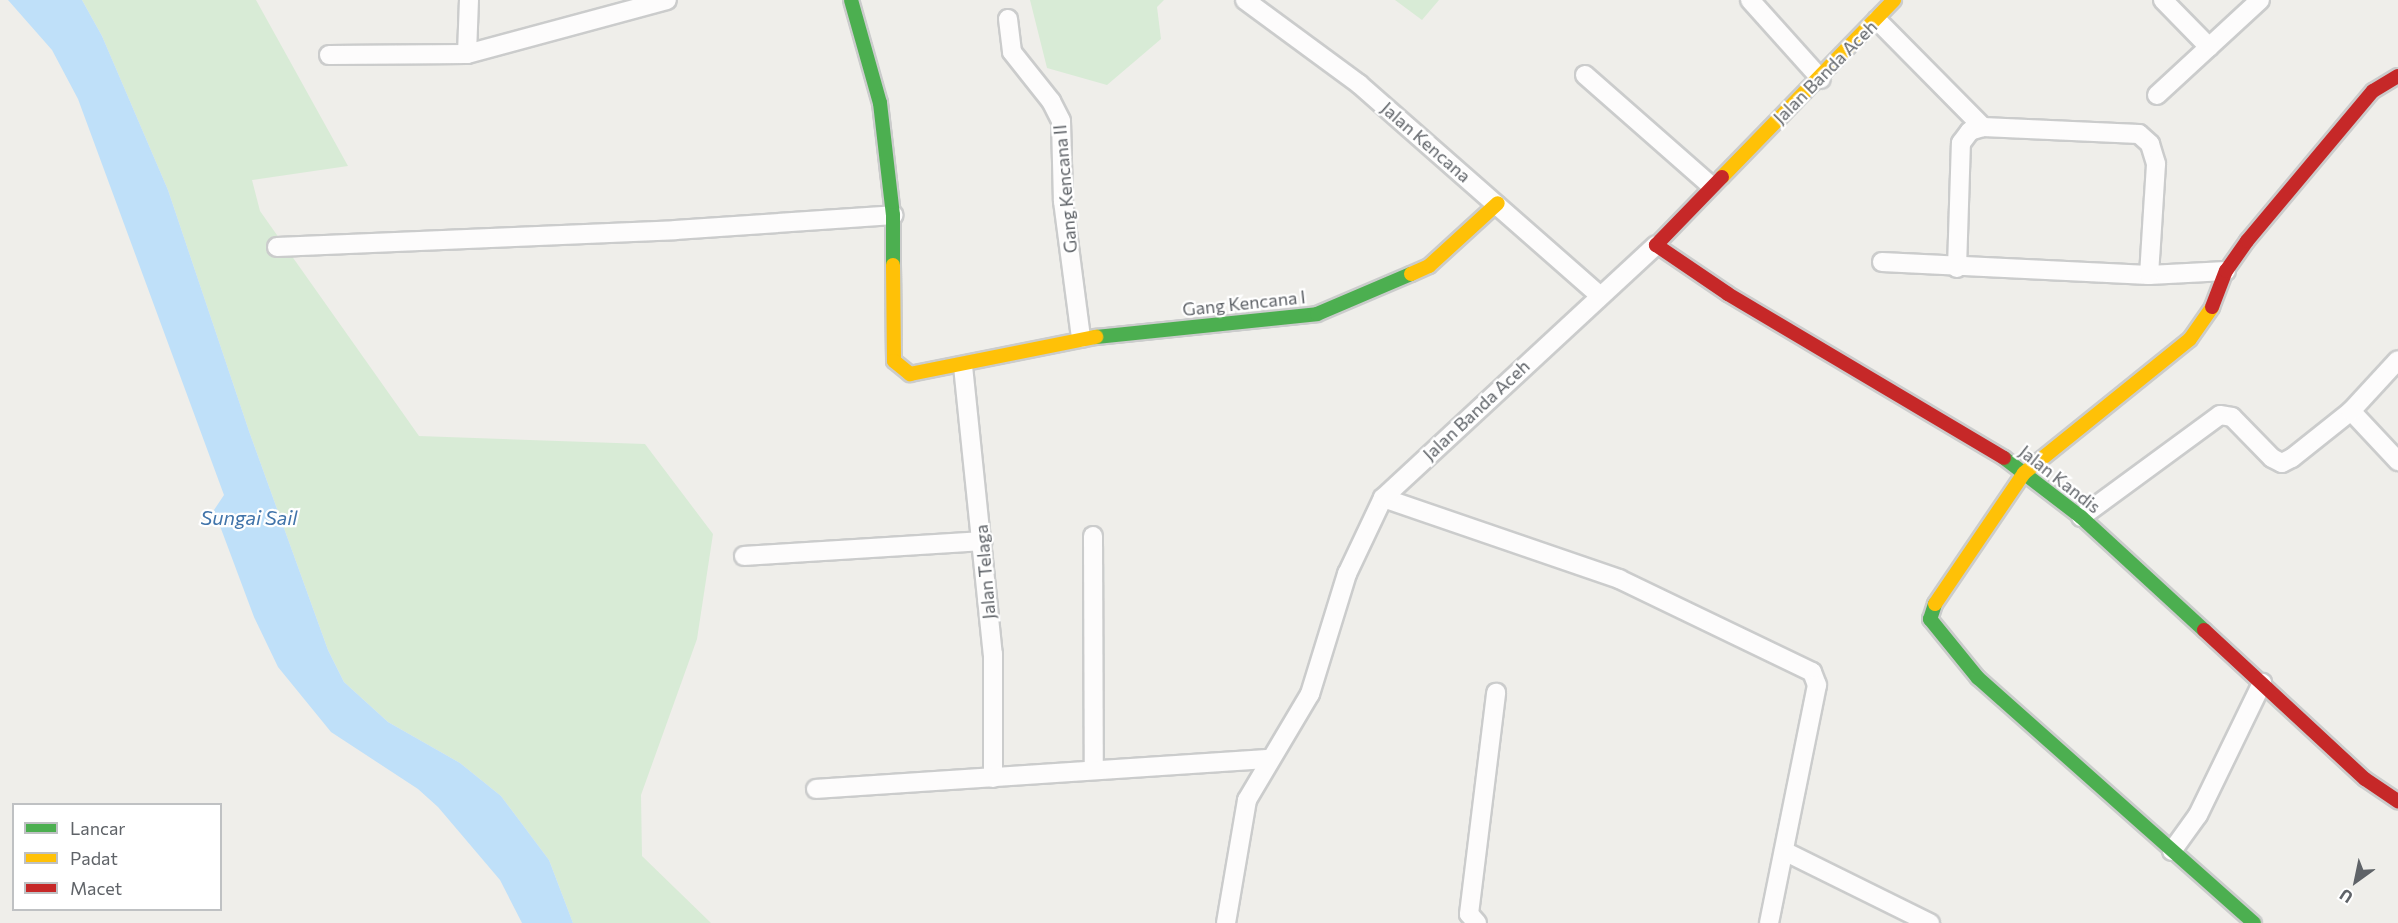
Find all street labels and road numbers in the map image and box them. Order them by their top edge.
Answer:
street label: Jalan Banda Aceh [1769,16,1881,128]
street label: Jalan Kencana [1377,97,1475,187]
street label: Gang Kencana II [1049,124,1081,254]
street label: Gang Kencana I [1181,286,1307,320]
street label: Jalan Banda Aceh [1418,355,1534,465]
street label: Jalan Kandis [2015,441,2105,517]
street label: Jalan Telaga [970,524,1000,620]

